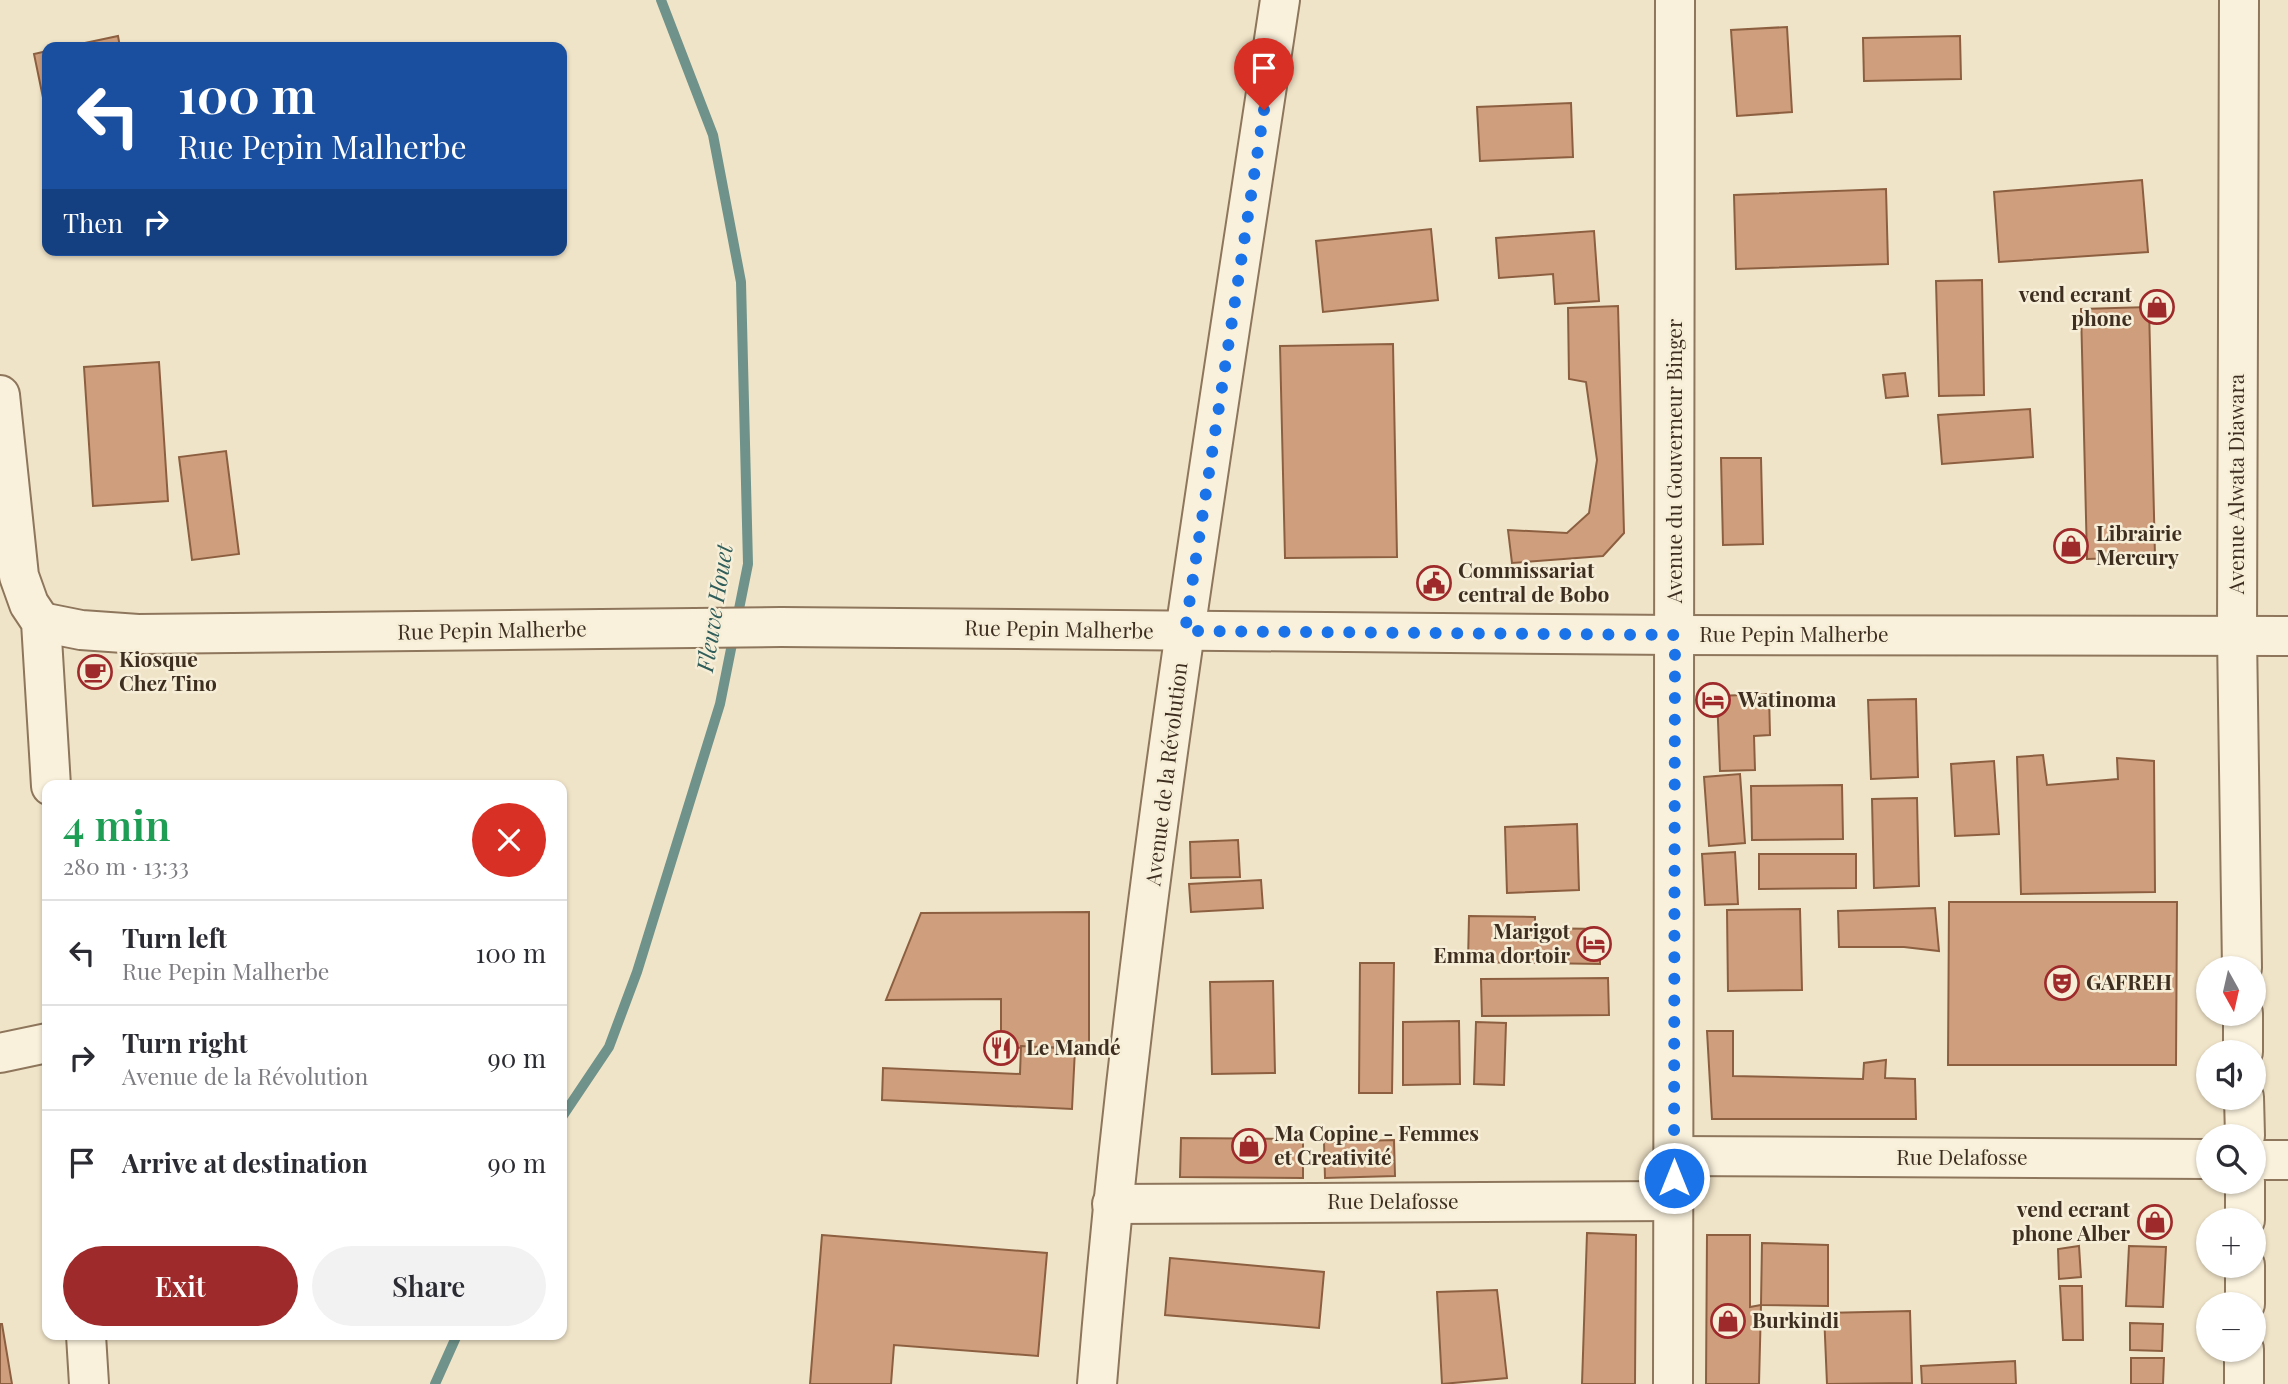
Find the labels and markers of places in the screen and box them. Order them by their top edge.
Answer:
pin [1234,38,1294,110]
place label: vend ecrant phone [2018,279,2133,331]
shop icon: vend ecrant phone [2138,288,2176,326]
place label: Librairie Mercury [2096,518,2182,570]
shop icon: Librairie Mercury [2052,527,2090,565]
place label: Commissariat central de Bobo [1458,555,1610,607]
public building icon: Commissariat central de Bobo [1415,564,1453,602]
place label: Kiosque Chez Tino [119,644,217,696]
cafe icon: Kiosque Chez Tino [76,653,114,691]
hotel icon: Watinoma [1694,681,1732,719]
place label: Watinoma [1737,684,1837,712]
place label: Marigot Emma dortoir [1433,916,1571,968]
hotel icon: Marigot Emma dortoir [1575,925,1613,963]
theatre icon: GAFREH [2043,964,2081,1002]
place label: GAFREH [2086,967,2172,995]
restaurant icon: Le Mandé [982,1029,1020,1067]
place label: Le Mandé [1026,1032,1121,1060]
place label: Ma Copine - Femmes et Creativité [1274,1118,1479,1170]
shop icon: Ma Copine - Femmes et Creativité [1230,1127,1268,1165]
place label: vend ecrant phone Alber [2012,1194,2131,1246]
shop icon: vend ecrant phone Alber [2136,1203,2174,1241]
shop icon: Burkindi [1709,1302,1747,1340]
place label: Burkindi [1752,1305,1839,1333]

